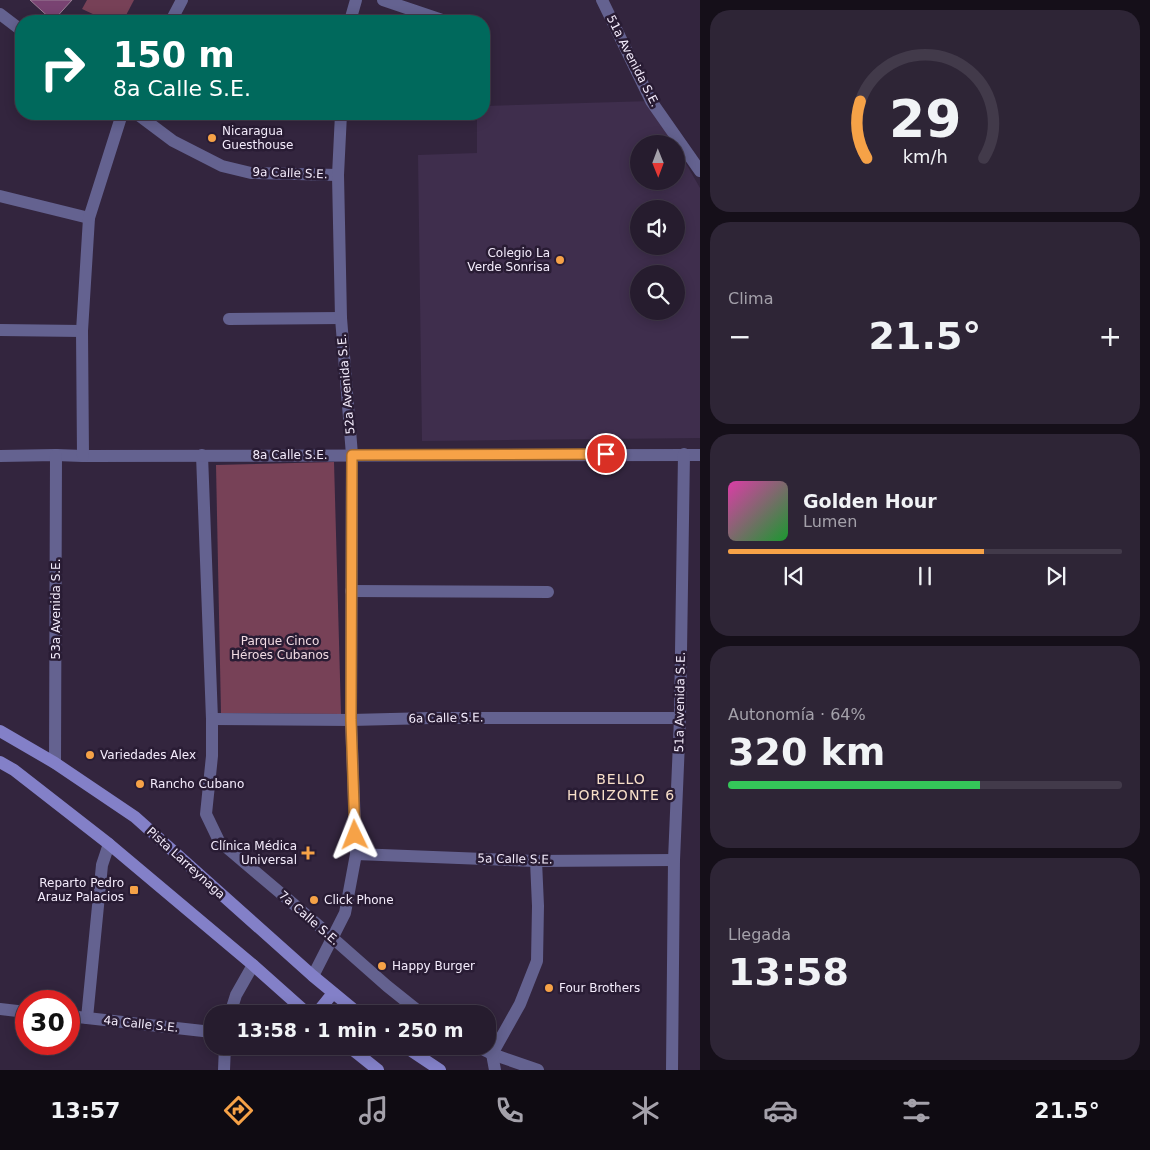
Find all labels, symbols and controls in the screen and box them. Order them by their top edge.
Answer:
street label: 51a Avenida S.E. [604,13,662,109]
icon: right [30,35,95,100]
text: 150 m [113,35,235,75]
text: 8a Calle S.E. [113,76,251,101]
text: 29 [889,89,961,149]
place label: Nicaragua Guesthouse [222,124,293,152]
marker: Nicaragua Guesthouse [206,132,218,144]
north arrow [630,135,685,190]
map controls [630,135,685,320]
text: km/h [902,146,948,167]
street label: 9a Calle S.E. [252,165,328,181]
button: sound [630,200,685,255]
place label: Colegio La Verde Sonrisa [467,246,550,274]
marker: Colegio La Verde Sonrisa [554,254,566,266]
button: search [630,265,685,320]
text: Clima [728,289,773,308]
text: 21.5° [869,314,981,358]
text: − [728,320,751,353]
text: + [1099,320,1122,353]
street label: 52a Avenida S.E. [335,333,357,435]
pin [585,433,627,475]
icon: arrive [592,440,620,468]
street label: 8a Calle S.E. [252,448,328,462]
text: Golden Hour [803,490,937,512]
text: Lumen [803,512,857,531]
street label: 53a Avenida S.E. [49,559,63,659]
icon: previous [780,562,808,590]
icon: pause [911,562,939,590]
icon: next [1042,562,1070,590]
park label: Parque Cinco Héroes Cubanos [231,634,329,662]
street label: 51a Avenida S.E. [672,651,688,753]
text: Autonomía · 64% [728,705,866,724]
street label: 6a Calle S.E. [408,710,484,726]
text: 320 km [728,730,885,774]
place label: Variedades Alex [100,748,196,762]
marker: Variedades Alex [84,749,96,761]
district label: BELLO HORIZONTE 6 [567,771,675,803]
place label: Rancho Cubano [150,777,244,791]
marker: Rancho Cubano [134,778,146,790]
position arrow [328,808,380,860]
street label: Pista Larreynaga [144,824,228,902]
place label: Clínica Médica Universal [211,839,297,867]
marker: Clínica Médica Universal [301,846,315,860]
street label: 5a Calle S.E. [477,851,553,867]
place label: Reparto Pedro Arauz Palacios [38,876,124,904]
marker: Reparto Pedro Arauz Palacios [128,884,140,896]
street label: 7a Calle S.E. [276,888,342,948]
place label: Click Phone [324,893,394,907]
marker: Click Phone [308,894,320,906]
text: Llegada [728,925,791,944]
text: 13:58 [728,950,849,994]
place label: Happy Burger [392,959,475,973]
marker: Happy Burger [376,960,388,972]
place label: Four Brothers [559,981,640,995]
marker: Four Brothers [543,982,555,994]
speed limit sign: 30 [15,990,80,1055]
street label: 4a Calle S.E. [103,1013,179,1035]
text: 13:58 · 1 min · 250 m [236,1019,464,1041]
icon: directions [221,1093,256,1128]
icon: music [356,1093,391,1128]
icon: phone [492,1093,527,1128]
icon: climate [628,1093,663,1128]
icon: car [763,1093,798,1128]
icon: filters [899,1093,934,1128]
text: 13:57 [50,1098,120,1123]
text: 21.5° [1034,1098,1100,1123]

